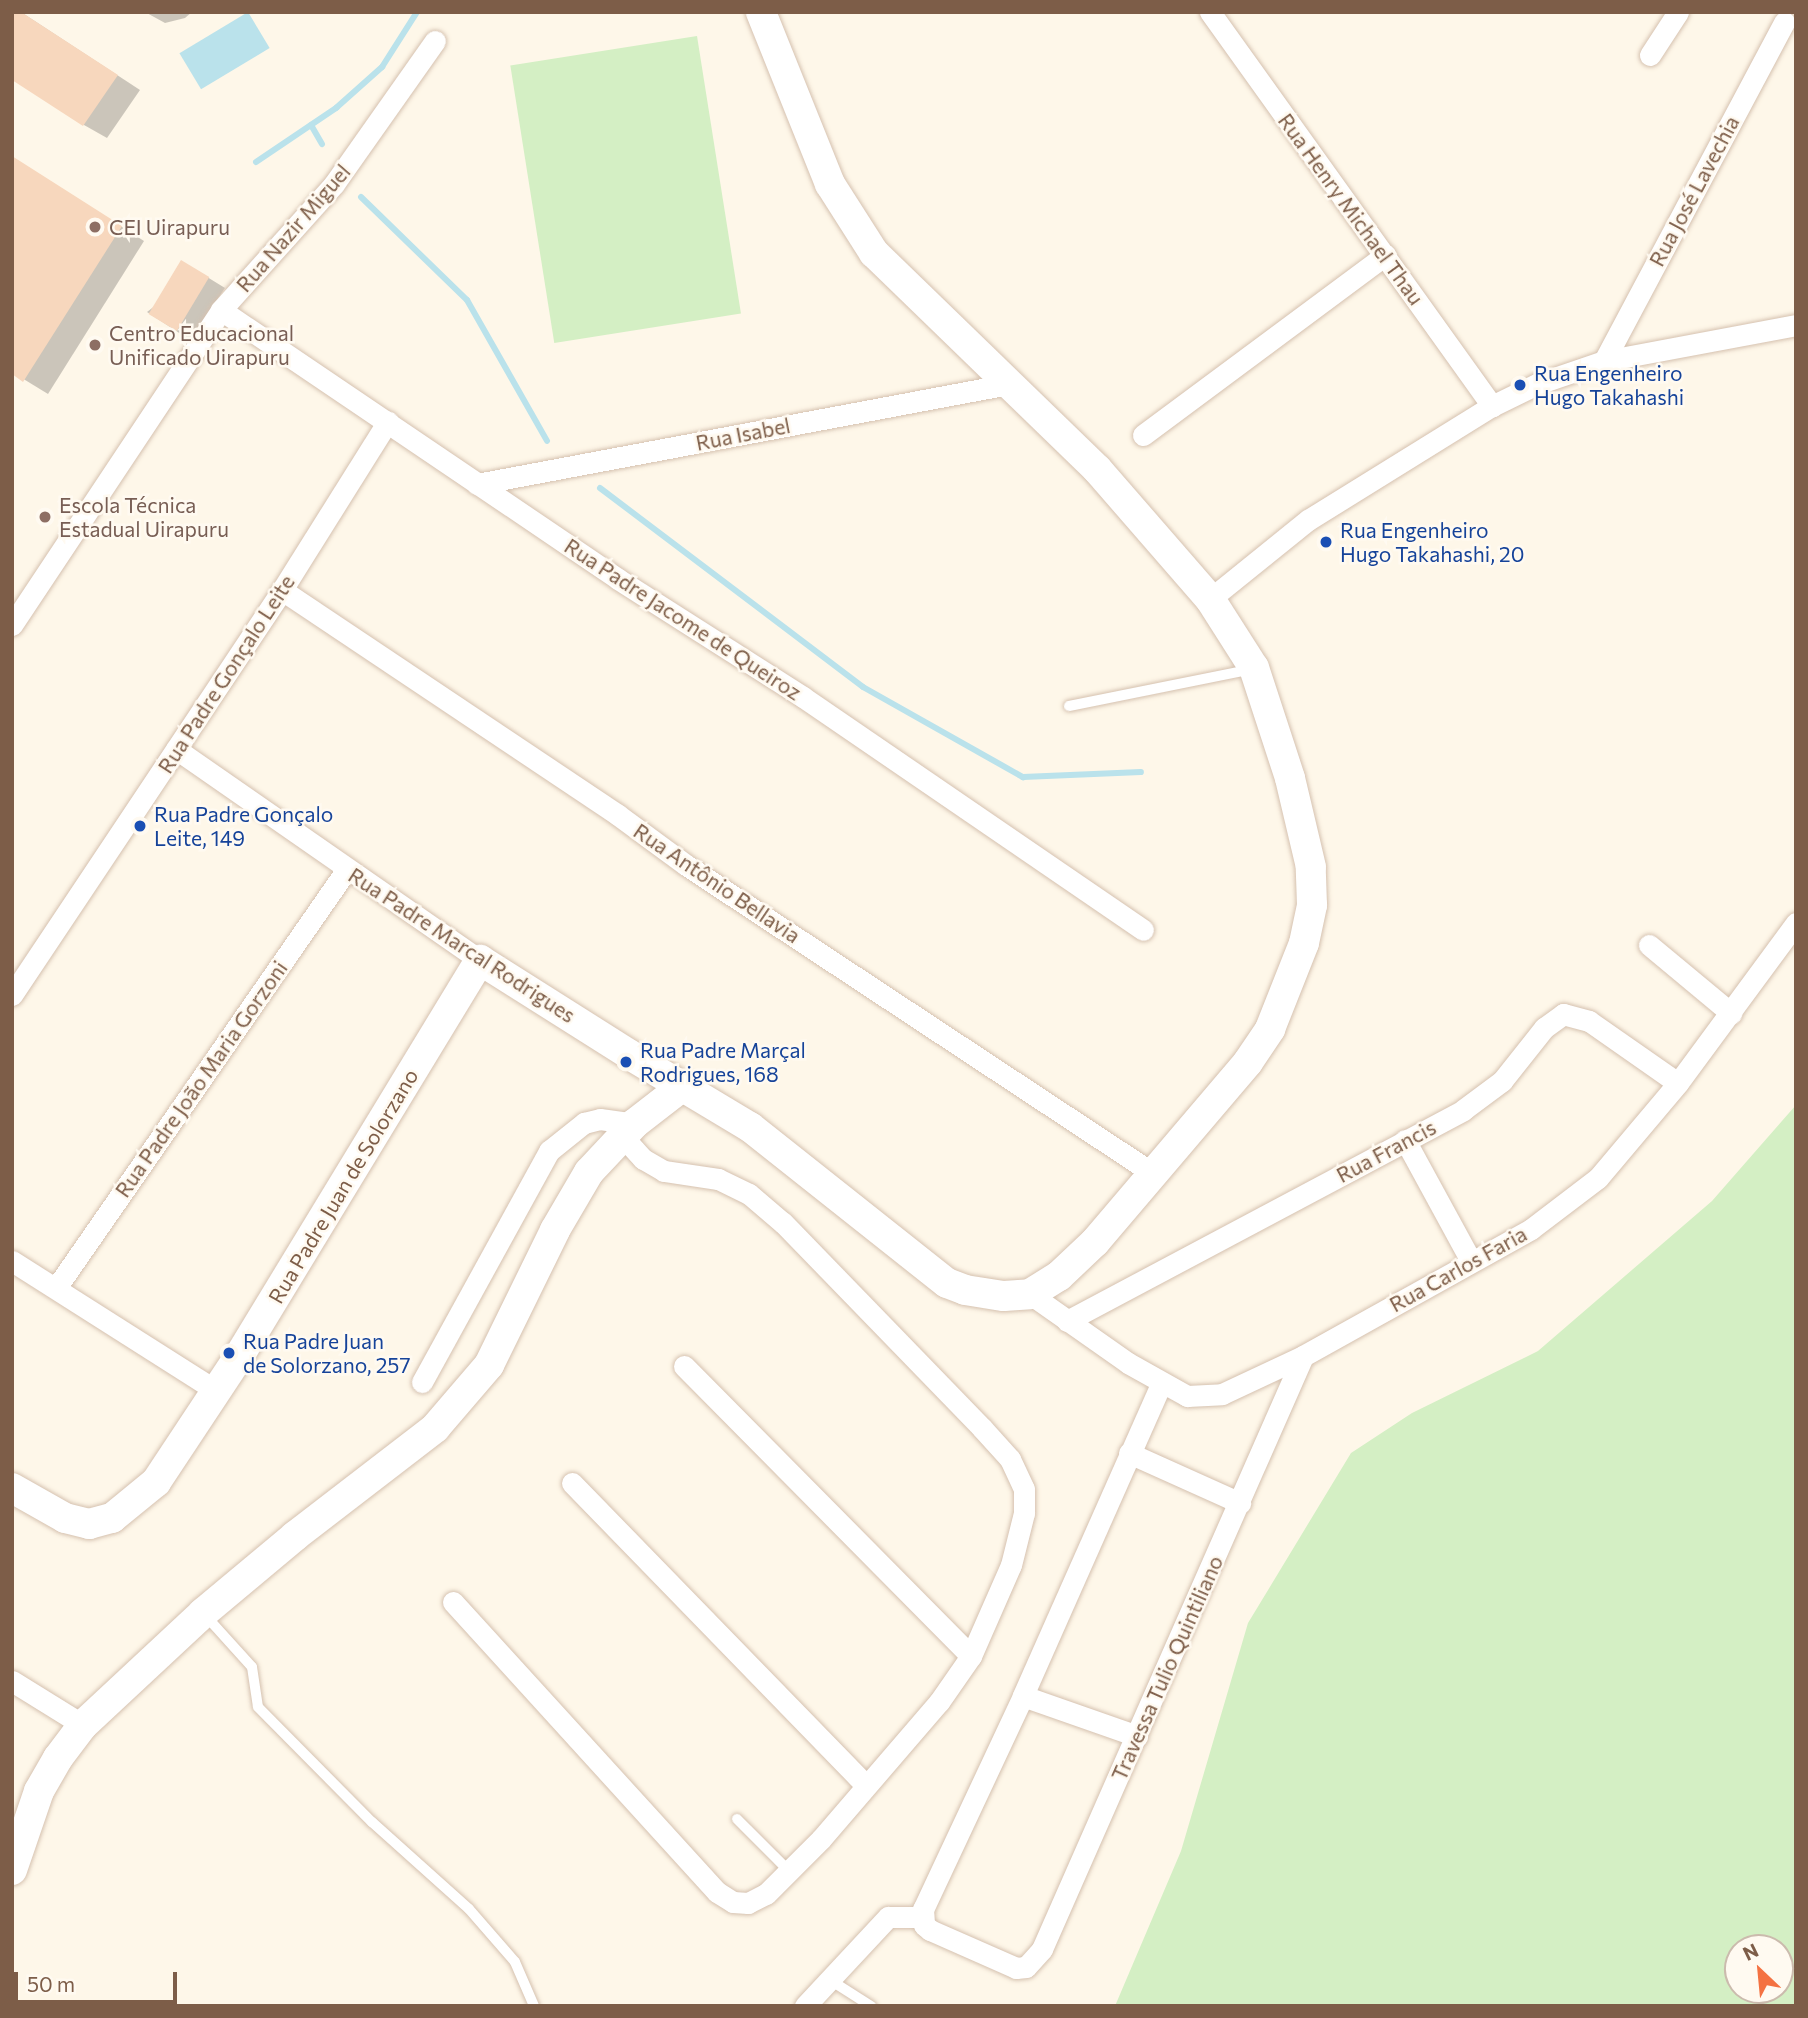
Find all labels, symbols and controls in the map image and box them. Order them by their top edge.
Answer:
street label: Rua Henry Michael Thau [1273,108,1429,310]
street label: Rua José Lavechia [1644,111,1744,271]
street label: Rua Nazir Miguel [231,159,355,297]
place label: CEI Uirapuru [109,214,230,240]
marker: CEI Uirapuru [87,219,103,235]
place label: Centro Educacional Unificado Uirapuru [109,320,294,370]
marker: Centro Educacional Unificado Uirapuru [87,337,103,353]
place label: Rua Engenheiro Hugo Takahashi [1534,360,1684,410]
marker: Rua Engenheiro Hugo Takahashi [1512,377,1528,393]
street label: Rua Isabel [694,412,792,456]
place label: Escola Técnica Estadual Uirapuru [59,492,229,542]
marker: Escola Técnica Estadual Uirapuru [37,509,53,525]
place label: Rua Engenheiro Hugo Takahashi, 20 [1340,517,1524,567]
street label: Rua Padre Jacome de Queiroz [560,533,806,705]
marker: Rua Engenheiro Hugo Takahashi, 20 [1318,534,1334,550]
street label: Rua Padre Gonçalo Leite [152,570,300,778]
place label: Rua Padre Gonçalo Leite, 149 [154,801,333,851]
marker: Rua Padre Gonçalo Leite, 149 [132,818,148,834]
street label: Rua Antônio Bellavia [629,818,805,948]
street label: Rua Padre Marcal Rodrigues [344,862,580,1028]
street label: Rua Padre João Maria Gorzoni [110,956,292,1202]
place label: Rua Padre Marçal Rodrigues, 168 [640,1037,806,1087]
marker: Rua Padre Marçal Rodrigues, 168 [618,1054,634,1070]
street label: Rua Padre Juan de Solorzano [263,1064,423,1308]
street label: Rua Francis [1332,1114,1440,1188]
street label: Rua Carlos Faria [1385,1221,1531,1317]
place label: Rua Padre Juan de Solorzano, 257 [243,1328,410,1378]
marker: Rua Padre Juan de Solorzano, 257 [221,1345,237,1361]
street label: Travessa Tulio Quintiliano [1106,1552,1228,1784]
north arrow [1724,1934,1794,2004]
text: N [1739,1938,1762,1965]
scale bar [18,1958,180,2002]
text: 50 m [27,1971,75,1996]

